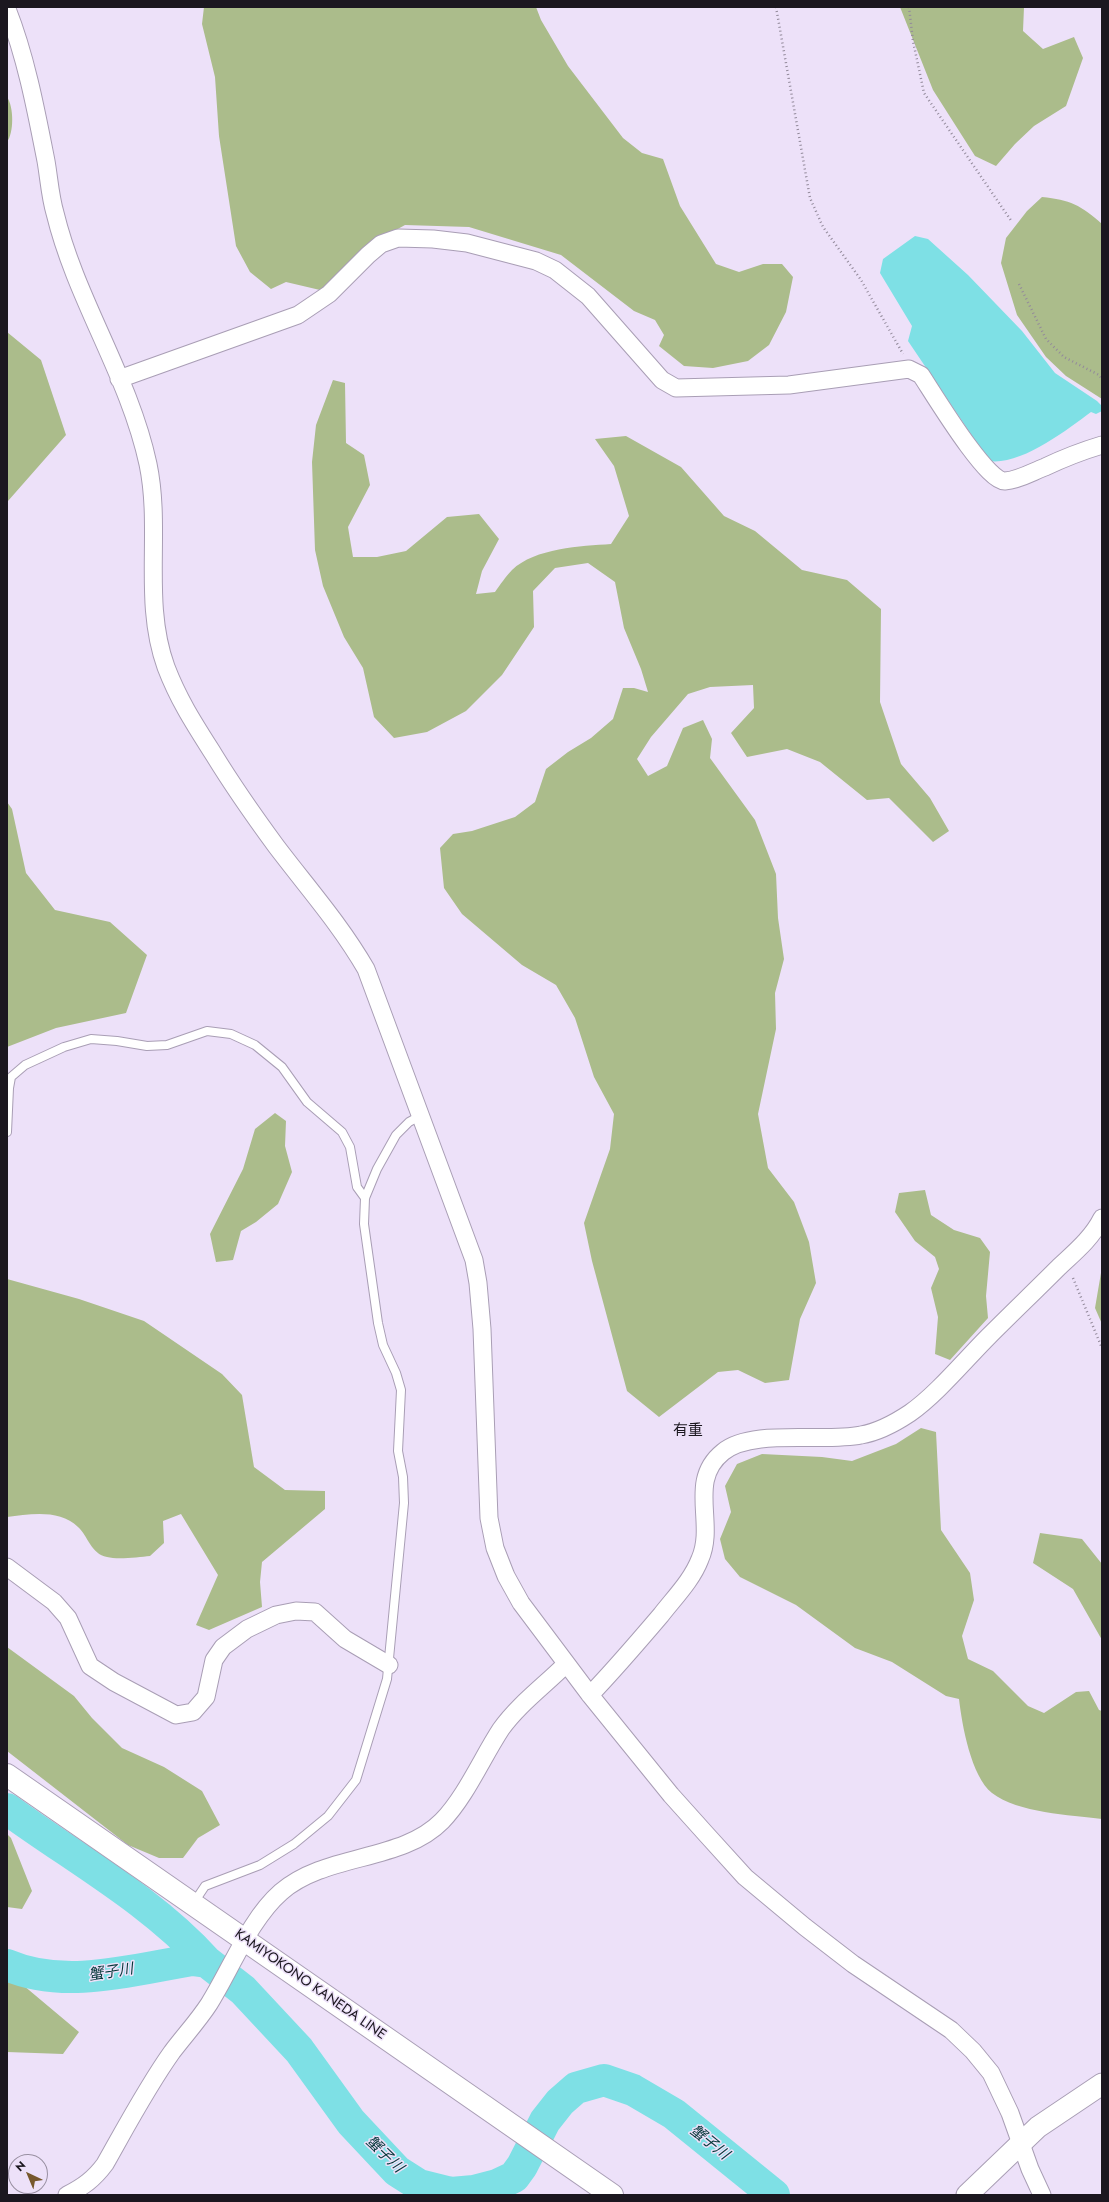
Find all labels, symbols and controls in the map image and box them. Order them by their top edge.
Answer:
district label: 有重 [673,1422,703,1440]
street label: KAMIYOKONO KANEDA LINE [231,1926,389,2044]
water label: 蟹子川 [87,1961,135,1985]
water label: 蟹子川 [686,2122,732,2164]
water label: 蟹子川 [362,2133,406,2177]
north arrow [8,2154,48,2194]
text: N [12,2157,29,2175]

